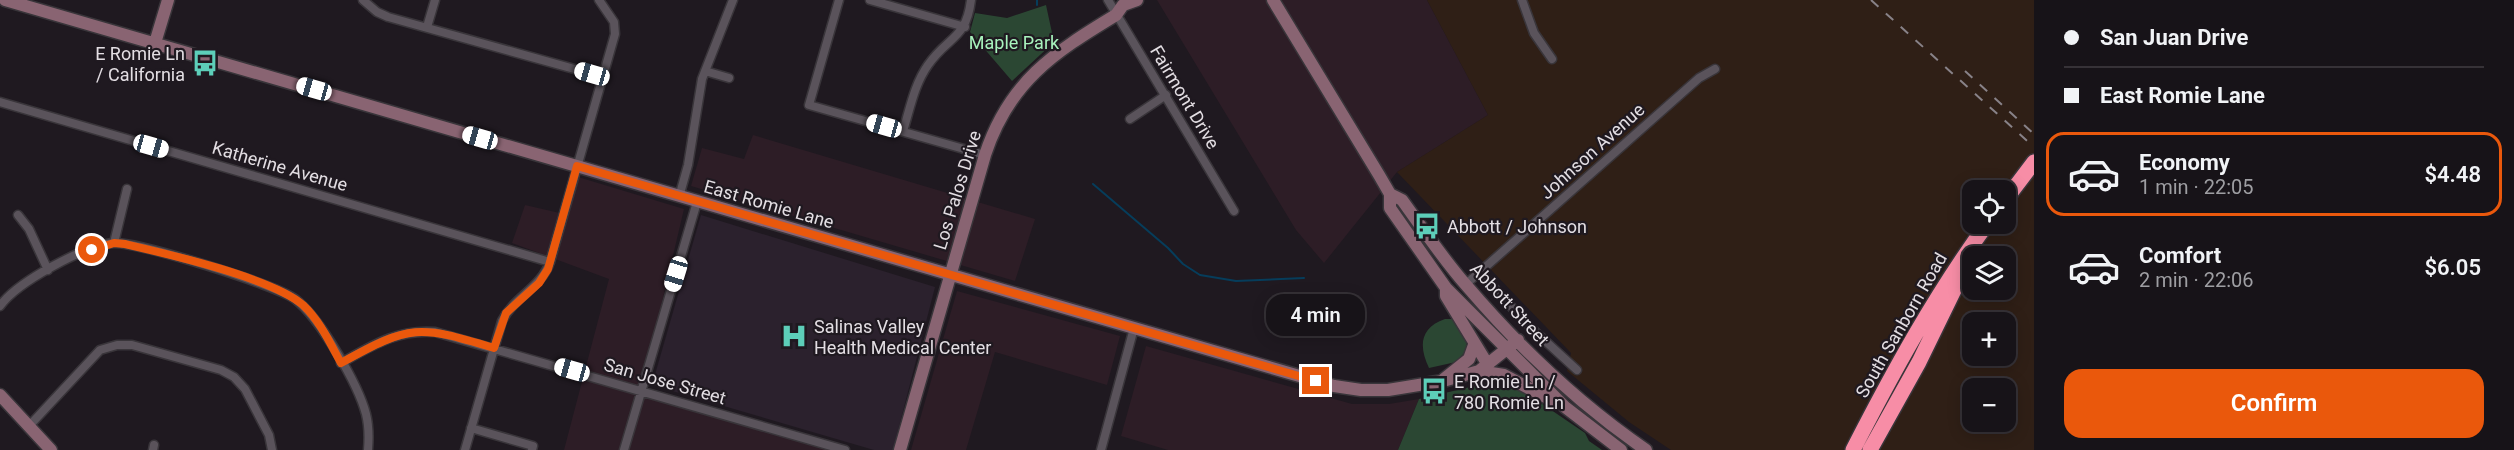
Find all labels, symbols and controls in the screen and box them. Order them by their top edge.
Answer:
text: San Juan Drive [2100,25,2248,50]
park label: Maple Park [969,32,1060,53]
street label: Fairmont Drive [1146,42,1224,152]
place label: E Romie Ln / California [95,43,185,85]
bus stop icon: E Romie Ln / California [190,48,220,78]
car [572,60,612,88]
car [294,75,334,103]
text: East Romie Lane [2100,83,2265,108]
street label: Johnson Avenue [1536,99,1648,203]
car [864,112,904,140]
car [460,124,500,152]
street label: Los Palos Drive [929,128,985,252]
car [131,132,171,160]
street label: Katherine Avenue [210,137,350,195]
icon: car [2067,147,2121,201]
text: Economy [2139,150,2230,175]
text: $4.48 [2424,162,2481,187]
street label: East Romie Lane [702,175,836,233]
text: 1 min · 22:05 [2139,175,2254,199]
map controls [1962,180,2016,432]
button: locate [1962,180,2016,234]
bus stop icon: Abbott / Johnson [1412,211,1442,241]
place label: Abbott / Johnson [1447,216,1587,237]
route start [78,236,105,263]
icon: car [2067,240,2121,294]
text: Comfort [2139,243,2221,268]
button: layers [1962,246,2016,300]
street label: South Sanborn Road [1851,249,1951,401]
car [662,254,690,294]
text: $6.05 [2424,255,2481,280]
street label: Abbott Street [1466,258,1554,350]
text: 2 min · 22:06 [2139,268,2254,292]
callout: 4 min [1266,294,1366,336]
text: 4 min [1290,303,1341,327]
button: + [1962,312,2016,366]
place label: Salinas Valley Health Medical Center [814,316,991,358]
hospital icon: Salinas Valley Health Medical Center [779,321,809,351]
street label: San Jose Street [602,354,728,408]
car [552,356,592,384]
route end [1302,367,1329,394]
button: Confirm [2064,369,2484,438]
place label: E Romie Ln / 780 Romie Ln [1454,371,1564,413]
bus stop icon: E Romie Ln / 780 Romie Ln [1419,376,1449,406]
button: − [1962,378,2016,432]

